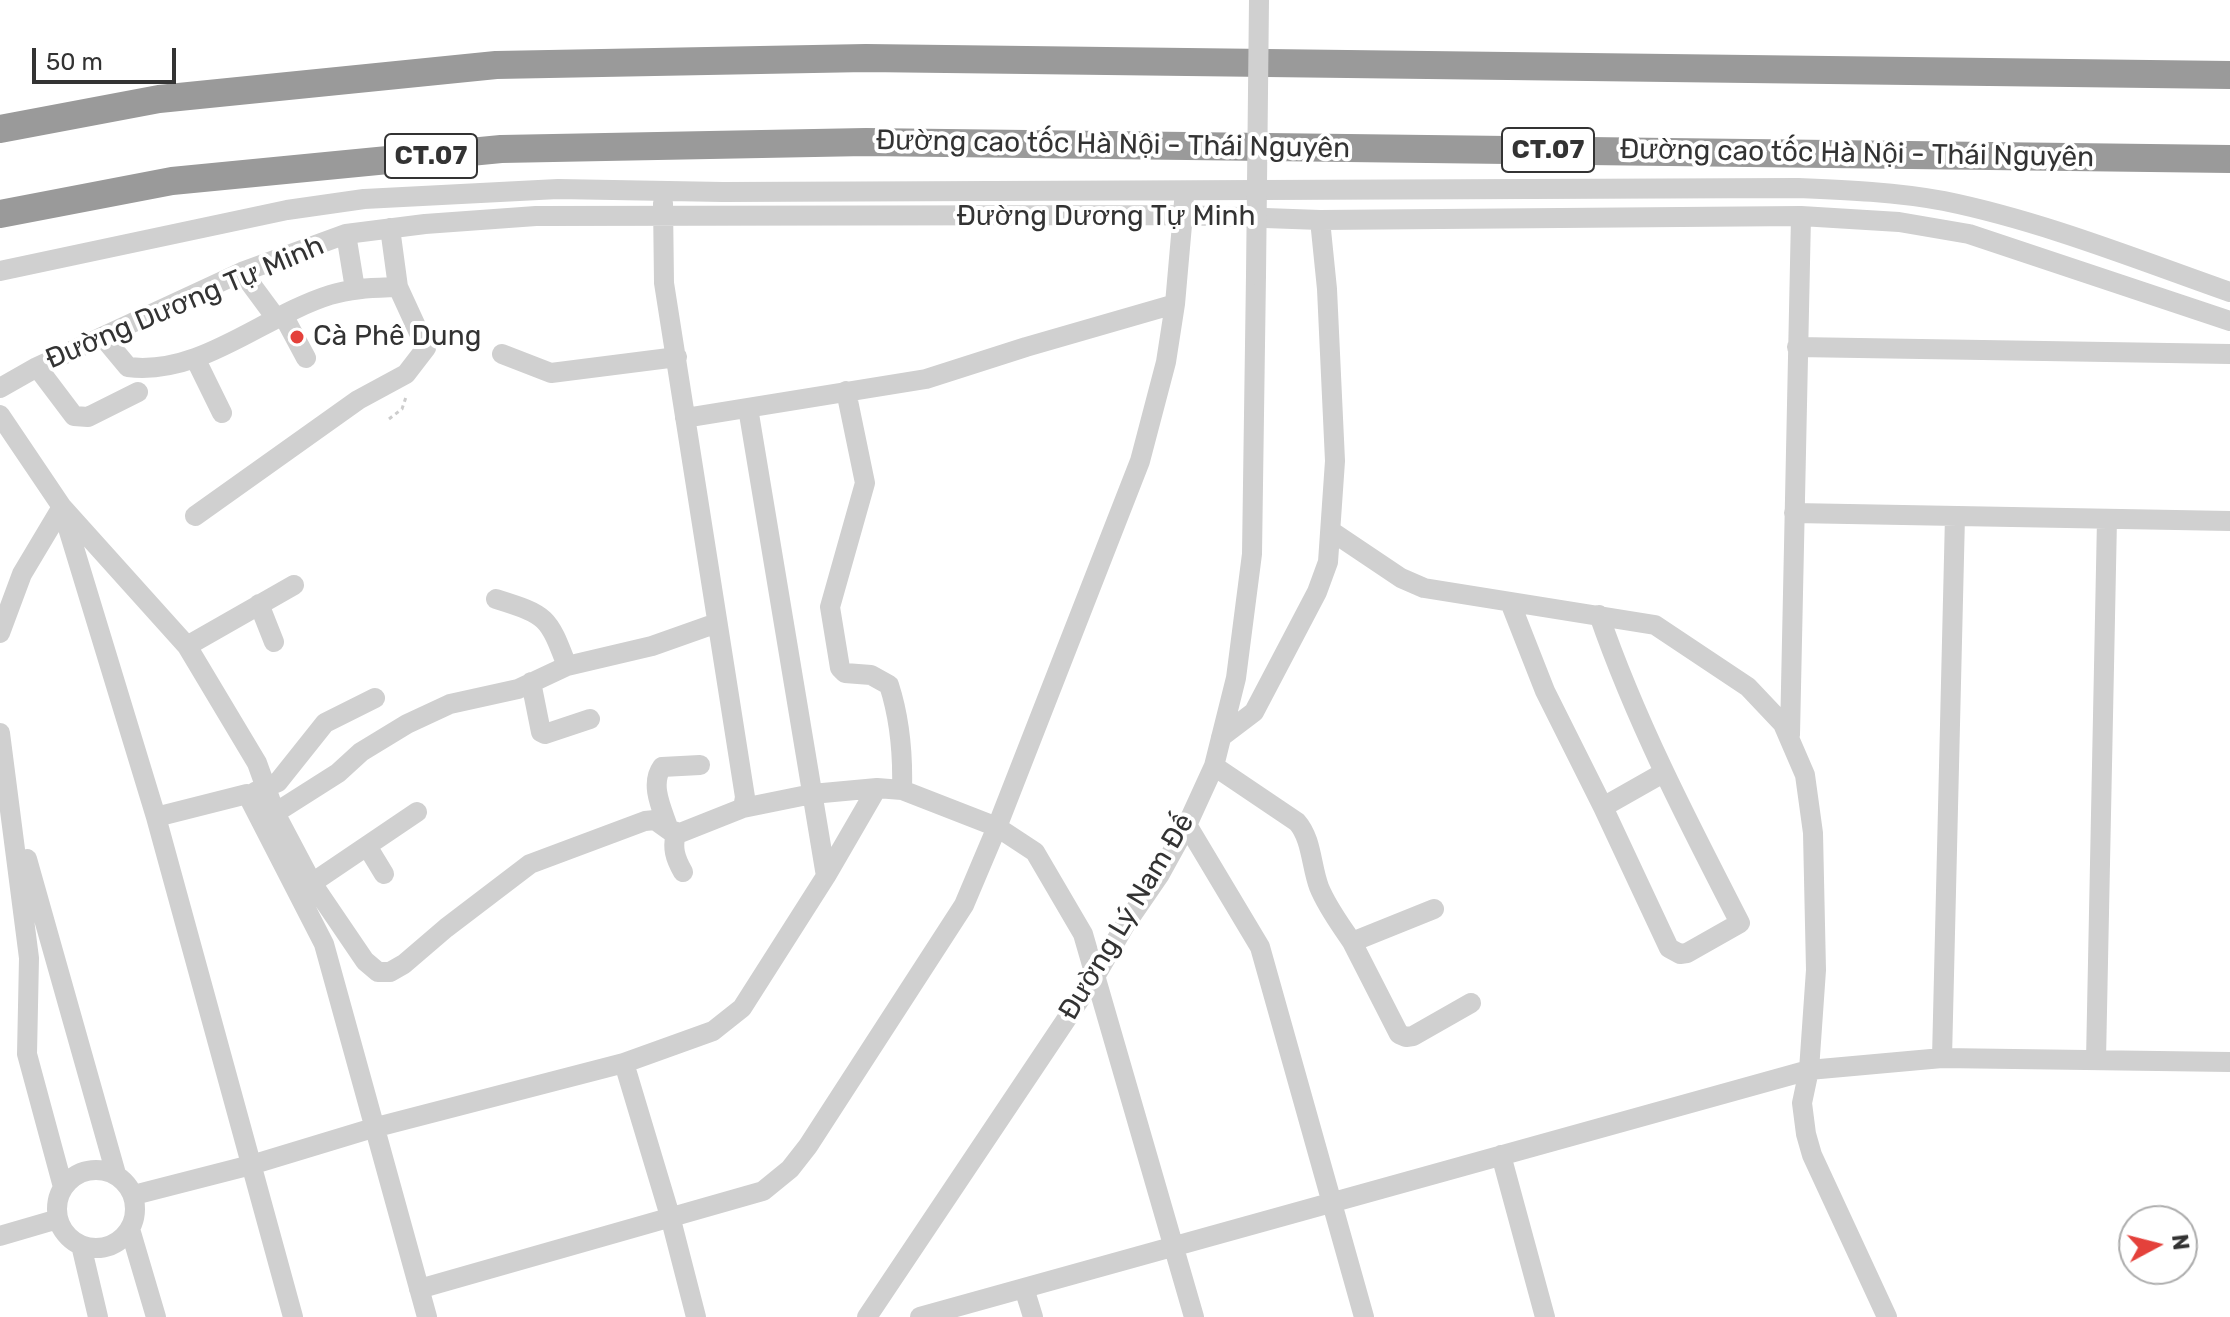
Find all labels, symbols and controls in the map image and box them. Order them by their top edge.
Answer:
scale bar [36,32,180,82]
text: 50 m [46,48,103,76]
street label: Đường cao tốc Hà Nội - Thái Nguyên [876,124,1350,166]
road number: CT.07 [1502,128,1594,172]
street label: Đường cao tốc Hà Nội - Thái Nguyên [1620,133,2094,175]
road number: CT.07 [385,134,477,178]
street label: Đường Dương Tự Minh [957,200,1255,234]
street label: Đường Dương Tự Minh [41,229,329,377]
place label: Cà Phê Dung [313,320,481,354]
marker: Cà Phê Dung [288,328,306,346]
street label: Đường Lý Nam Đế [1052,808,1202,1026]
north arrow [2118,1205,2198,1285]
text: N [2166,1233,2195,1252]

